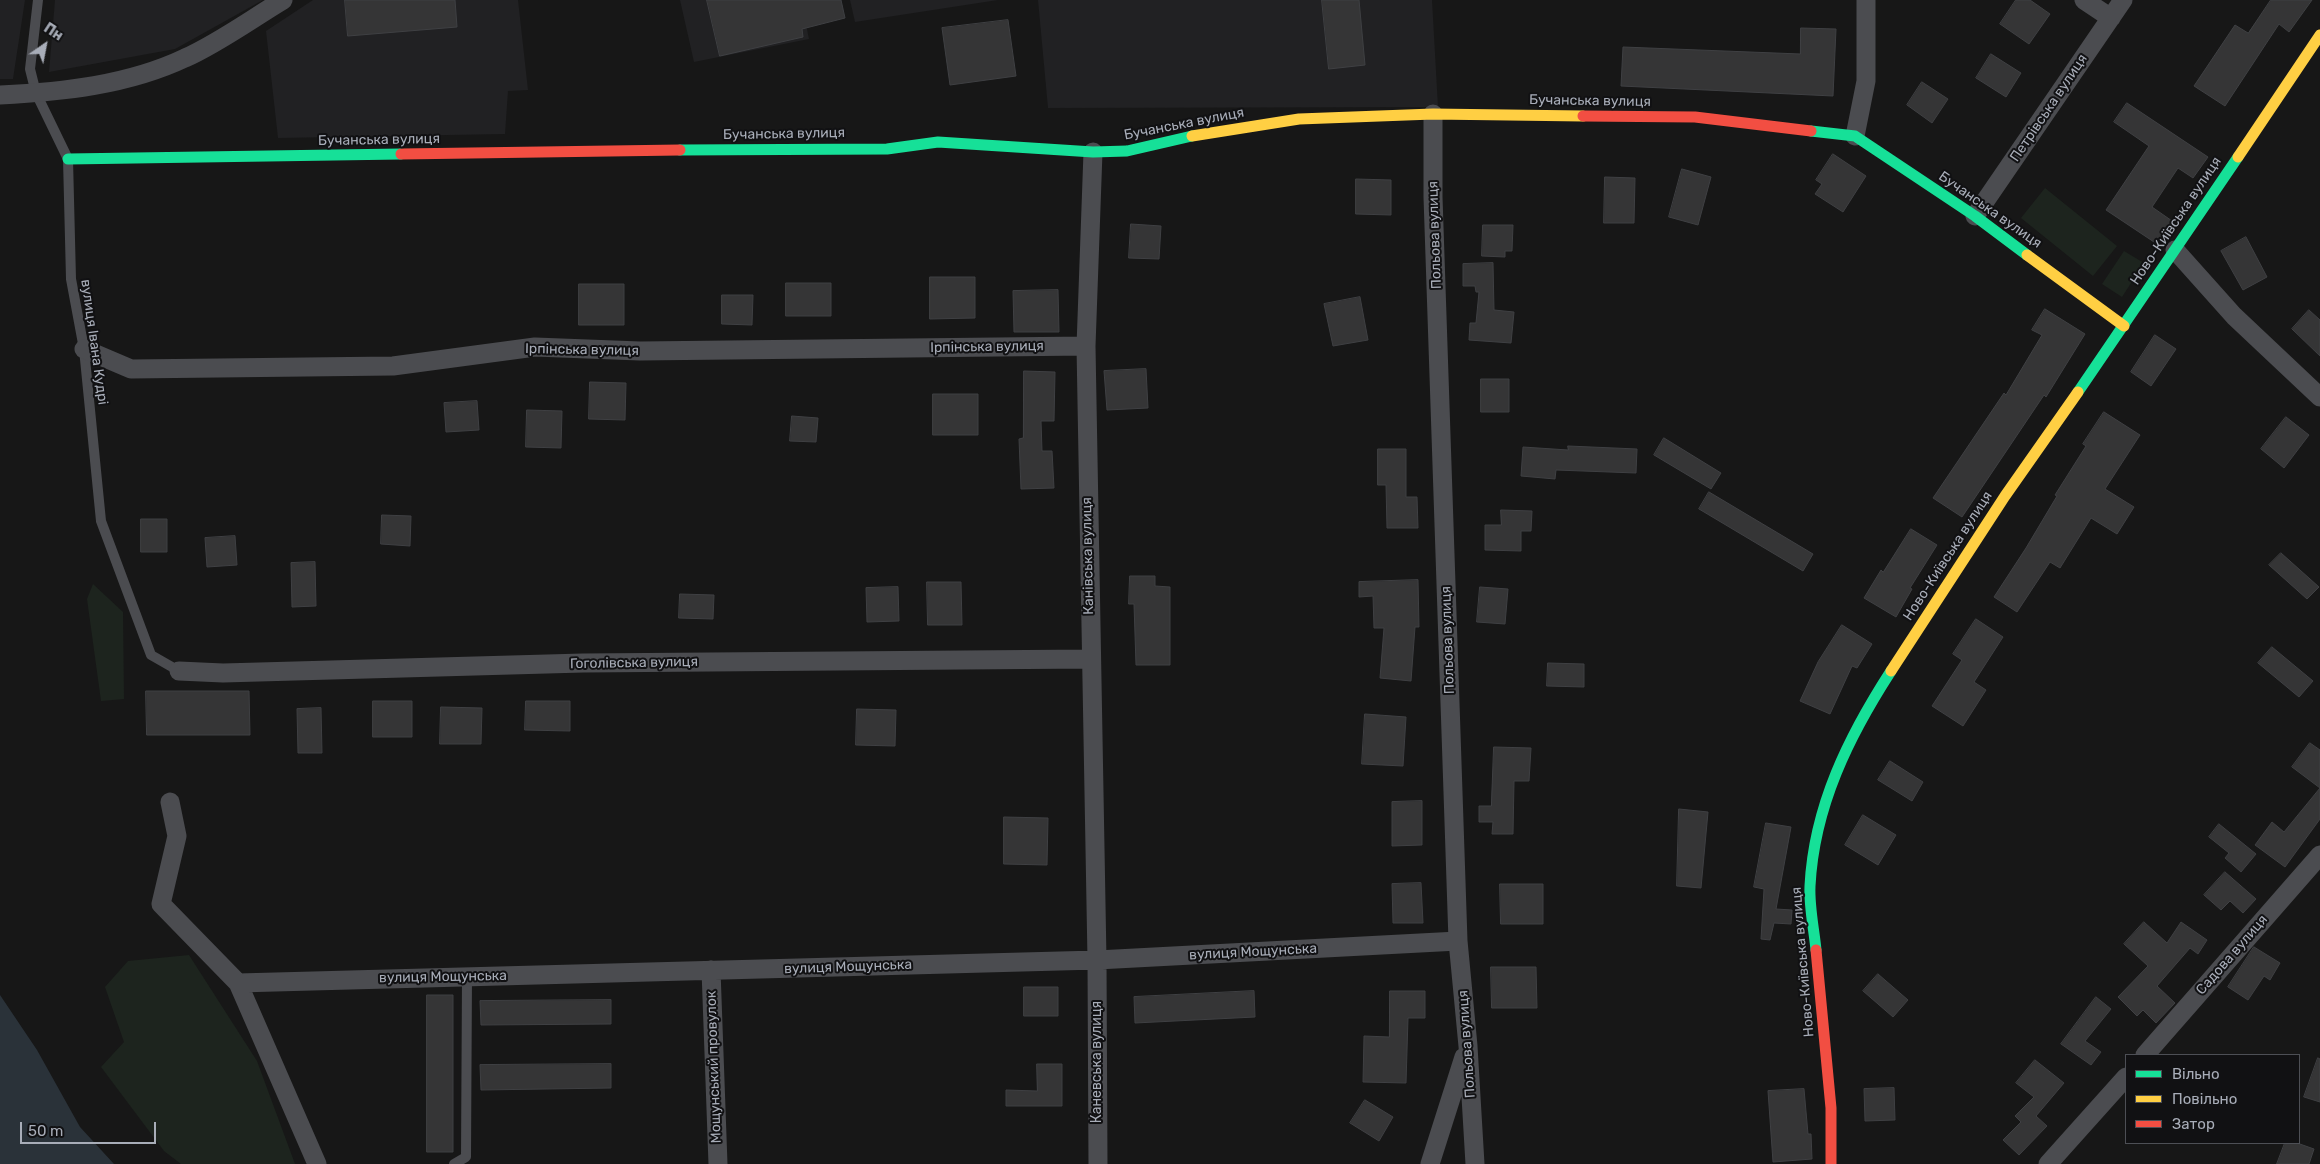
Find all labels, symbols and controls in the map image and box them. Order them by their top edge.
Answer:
north arrow [20,20,70,70]
text: Пн [41,20,66,44]
street label: Петрівська вулиця [2007,51,2091,165]
street label: Бучанська вулиця [1529,92,1651,110]
street label: Бучанська вулиця [1123,104,1245,144]
street label: Бучанська вулиця [723,125,845,143]
street label: Бучанська вулиця [318,131,440,149]
street label: Ново-Київська вулиця [2127,154,2225,288]
street label: Бучанська вулиця [1935,168,2045,252]
street label: Польова вулиця [1425,181,1445,289]
street label: вулиця Івана Кудрі [77,278,111,406]
street label: Ірпінська вулиця [930,338,1044,356]
street label: Ірпінська вулиця [525,341,639,359]
street label: Ново-Київська вулиця [1900,488,1996,624]
street label: Канівська вулиця [1079,497,1097,615]
street label: Польова вулиця [1438,586,1458,694]
street label: Гоголівська вулиця [570,653,698,673]
street label: Ново-Київська вулиця [1788,886,1818,1038]
street label: Садова вулиця [2193,912,2271,998]
street label: вулиця Мощунська [1189,940,1317,964]
street label: вулиця Мощунська [784,956,912,978]
street label: вулиця Мощунська [379,967,507,987]
street label: Польова вулиця [1455,989,1479,1099]
street label: Мощунський провулок [703,990,725,1144]
street label: Каневська вулиця [1089,1001,1105,1123]
legend [2125,1054,2300,1144]
text: Вільно [2172,1065,2220,1083]
text: Повільно [2172,1090,2237,1108]
scale bar [22,1112,159,1144]
text: Затор [2172,1115,2215,1133]
text: 50 m [28,1122,63,1140]

